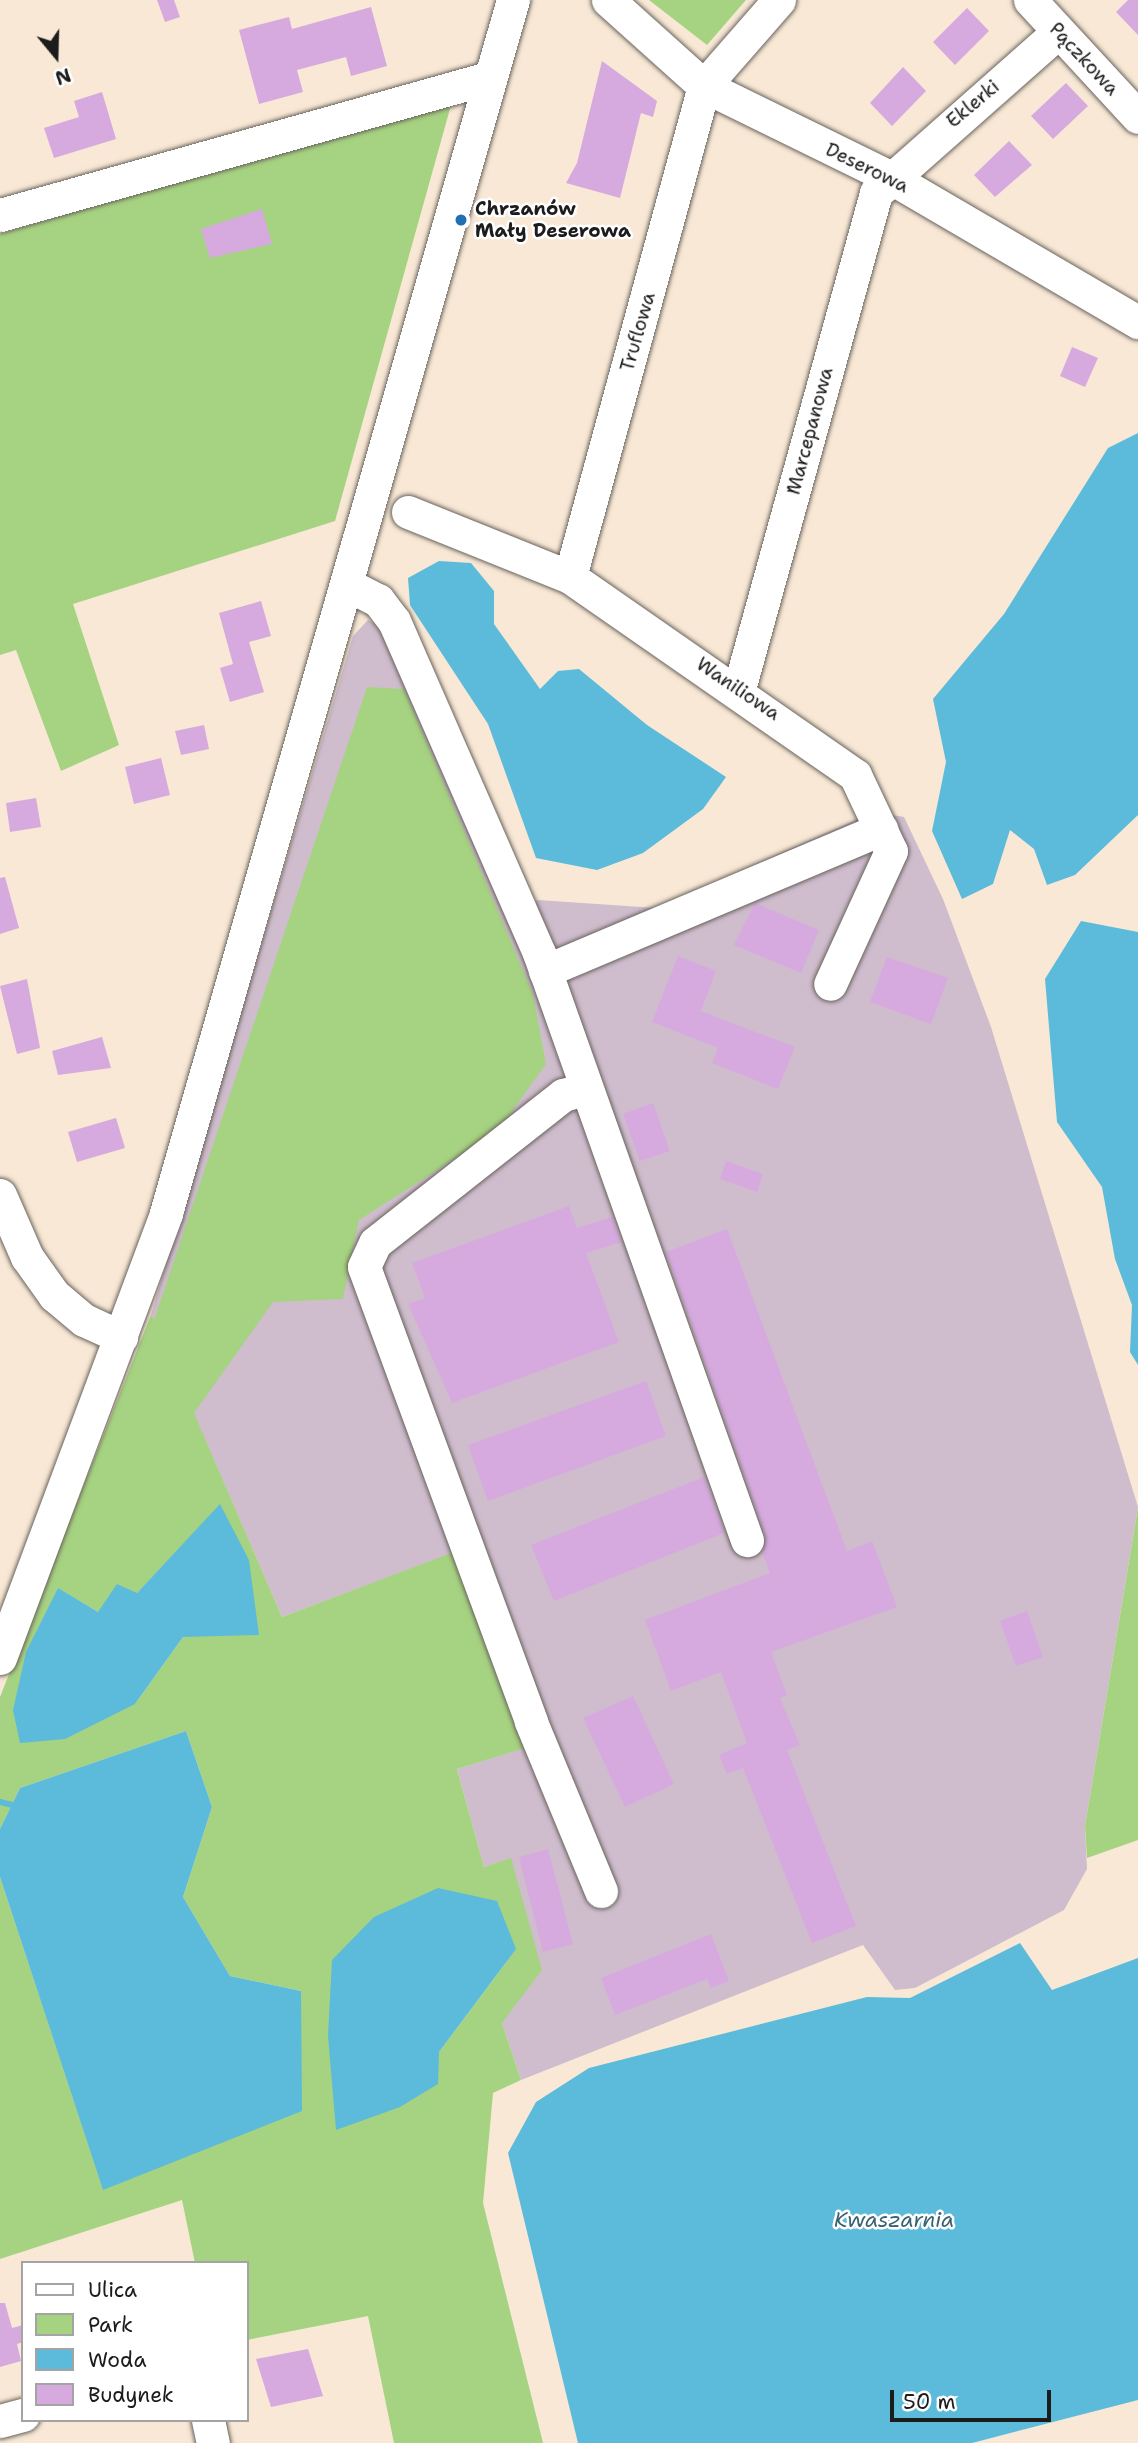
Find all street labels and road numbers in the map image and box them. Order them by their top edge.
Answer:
street label: Pączkowa [1045,18,1123,100]
street label: Eklerki [942,75,1004,133]
street label: Deserowa [822,138,912,198]
street label: Truflowa [616,290,660,374]
street label: Marcepanowa [782,365,838,497]
street label: Waniliowa [692,653,784,725]

